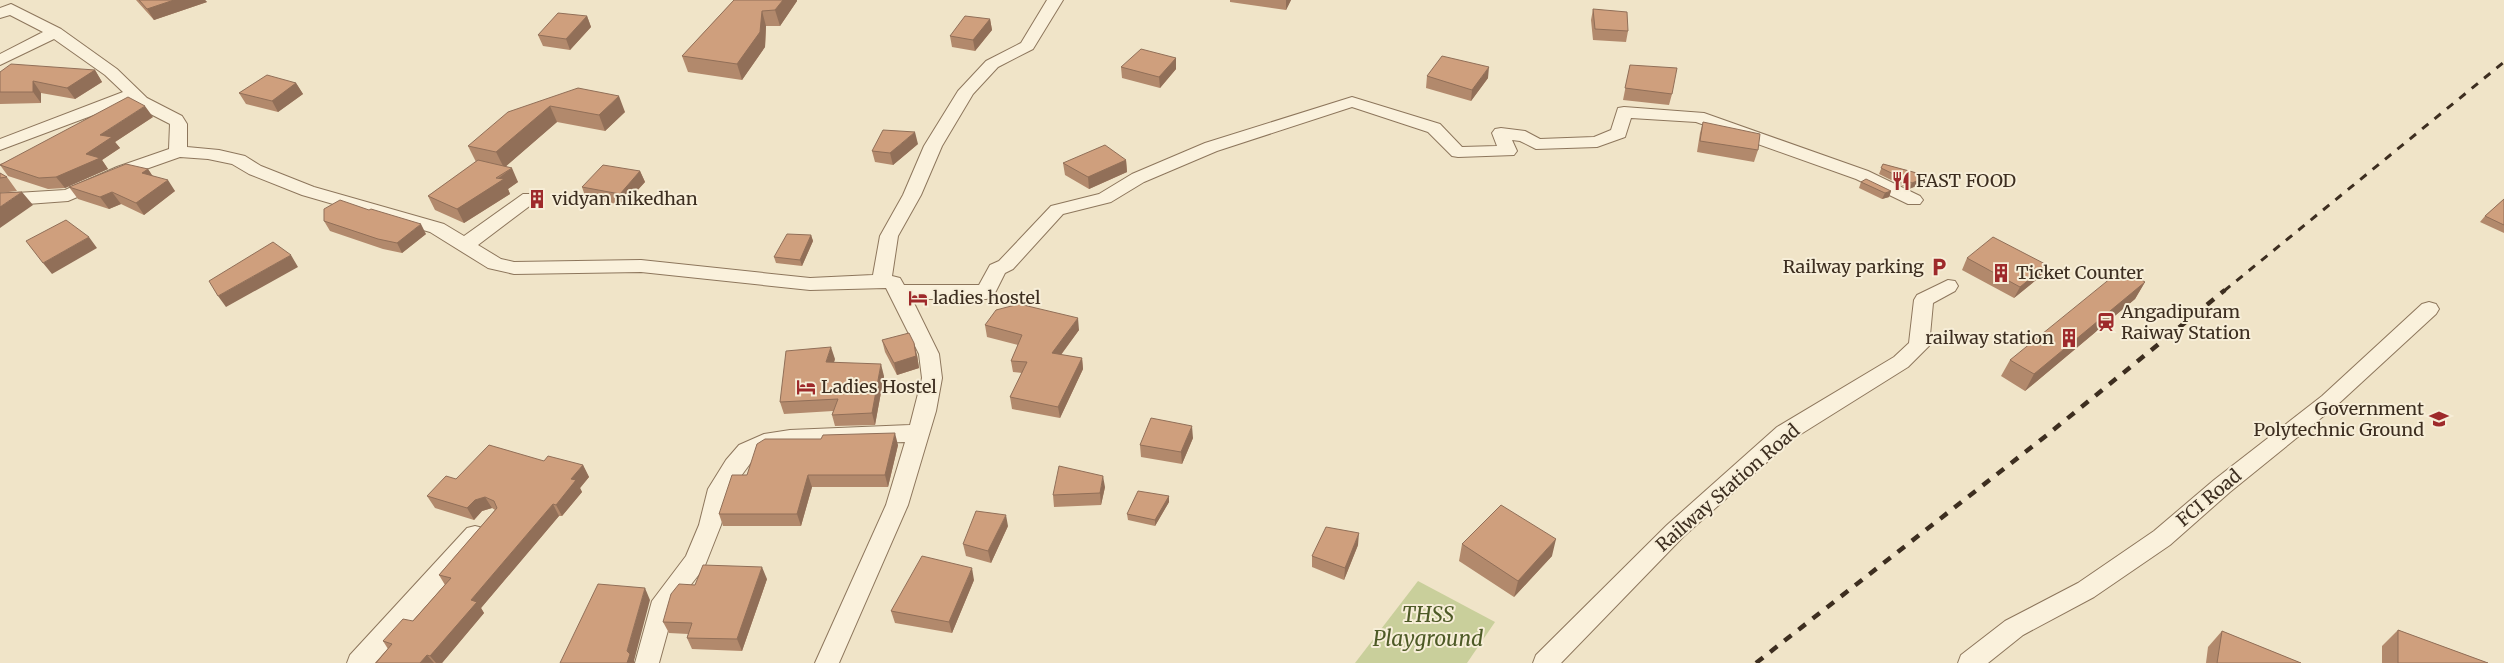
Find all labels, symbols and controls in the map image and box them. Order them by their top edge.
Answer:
place label: FAST FOOD [1916,169,2016,192]
restaurant icon: FAST FOOD [1890,170,1912,192]
place label: vidyan nikedhan [551,187,698,210]
building icon: vidyan nikedhan [526,188,548,210]
place label: Railway parking [1783,255,1924,278]
parking icon: Railway parking [1928,256,1950,278]
place label: Ticket Counter [2016,261,2144,284]
building icon: Ticket Counter [1990,262,2012,284]
place label: ladies hostel [933,286,1041,309]
hotel icon: ladies hostel [907,287,929,309]
place label: Angadipuram Raiway Station [2120,300,2251,344]
station icon: Angadipuram Raiway Station [2095,311,2117,333]
place label: railway station [1925,326,2054,349]
building icon: railway station [2058,327,2080,349]
place label: Ladies Hostel [821,375,937,398]
hotel icon: Ladies Hostel [795,376,817,398]
place label: Government Polytechnic Ground [2254,397,2424,441]
school or university icon: Government Polytechnic Ground [2428,408,2450,430]
street label: Railway Station Road [1651,419,1804,556]
street label: FCI Road [2172,464,2246,531]
park label: THSS Playground [1373,601,1483,652]

